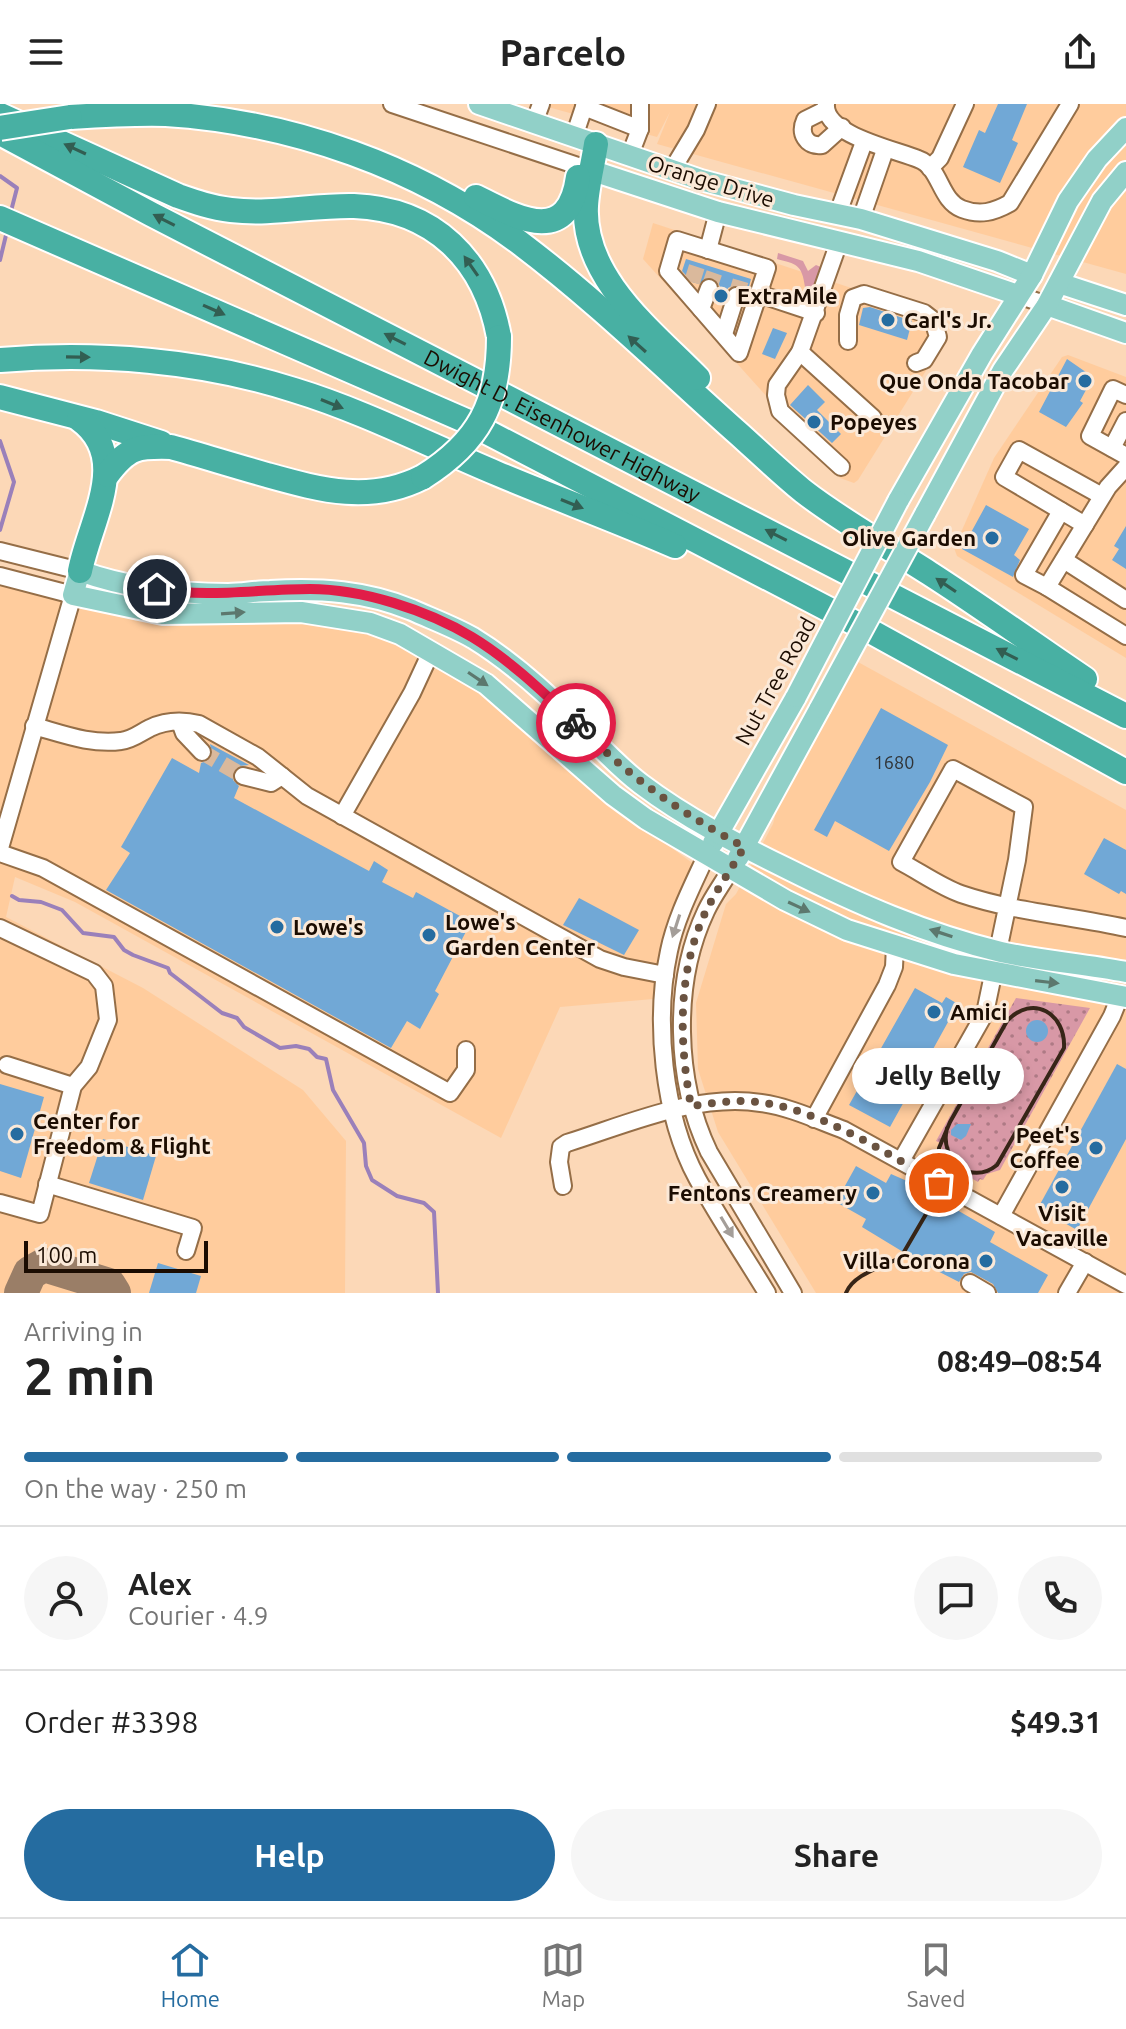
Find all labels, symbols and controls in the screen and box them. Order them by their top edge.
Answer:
icon: menu [24,30,68,74]
icon: share [1058,30,1102,74]
text: Parcelo [500,32,626,73]
one-way arrow [63,142,86,156]
street label: Orange Drive [645,149,777,212]
one-way arrow [153,214,176,227]
one-way arrow [464,255,479,276]
place label: ExtraMile [737,283,838,308]
marker: ExtraMile [712,287,730,305]
one-way arrow [202,304,225,317]
place label: Carl's Jr. [904,307,992,332]
marker: Carl's Jr. [879,311,897,329]
one-way arrow [384,333,407,346]
one-way arrow [628,336,648,353]
street label: Dwight D. Eisenhower Highway [420,344,705,507]
one-way arrow [66,351,91,364]
place label: Que Onda Tacobar [879,368,1069,393]
marker: Que Onda Tacobar [1076,372,1094,390]
one-way arrow [320,398,344,411]
place label: Popeyes [830,409,917,434]
marker: Popeyes [805,413,823,431]
one-way arrow [560,498,584,511]
place label: Olive Garden [842,525,976,550]
one-way arrow [765,528,787,542]
marker: Olive Garden [983,529,1001,547]
pin [123,555,191,623]
icon: home [135,567,179,611]
one-way arrow [936,578,957,593]
one-way arrow [221,606,246,619]
street label: Nut Tree Road [729,613,820,749]
one-way arrow [996,647,1019,660]
one-way arrow [467,671,488,686]
courier [536,683,616,763]
icon: bike [554,701,598,745]
house number: 1680 [874,752,914,772]
one-way arrow [787,900,811,914]
place label: Lowe's Garden Center [445,909,595,959]
place label: Lowe's [293,914,364,939]
one-way arrow [670,914,682,938]
marker: Lowe's [268,918,286,936]
marker: Lowe's Garden Center [420,926,438,944]
one-way arrow [928,927,952,939]
one-way arrow [1035,976,1060,989]
place label: Amici [950,999,1007,1024]
marker: Amici [925,1003,943,1021]
callout: Jelly Belly [853,1047,1025,1103]
text: Jelly Belly [875,1061,1001,1090]
place label: Center for Freedom & Flight [33,1108,211,1158]
place label: Peet's Coffee [1010,1122,1080,1172]
marker: Center for Freedom & Flight [8,1125,26,1143]
marker: Peet's Coffee [1087,1139,1105,1157]
pin [905,1149,973,1217]
icon: bag [917,1161,961,1205]
marker: Visit Vacaville [1053,1178,1071,1196]
place label: Fentons Creamery [668,1180,857,1205]
marker: Fentons Creamery [864,1184,882,1202]
place label: Visit Vacaville [1016,1200,1108,1250]
one-way arrow [719,1216,733,1238]
scale bar [24,1237,208,1273]
text: 100 m [36,1242,97,1267]
place label: Villa Corona [843,1248,970,1273]
marker: Villa Corona [977,1252,995,1270]
text: Arriving in [24,1317,143,1346]
text: 08:49–08:54 [937,1344,1102,1378]
text: 2 min [24,1347,155,1405]
text: On the way · 250 m [24,1474,247,1503]
button: person [24,1556,108,1640]
button: chat [914,1556,998,1640]
button: phone [1018,1556,1102,1640]
text: Alex [128,1567,192,1601]
text: Courier · 4.9 [128,1601,268,1630]
text: Order #3398 [24,1705,198,1739]
text: $49.31 [1010,1705,1102,1739]
button: Help [24,1809,555,1901]
button: Share [571,1809,1102,1901]
tab: Home [161,1938,220,2011]
tab: Map [541,1938,585,2011]
tab: Saved [907,1938,965,2011]

